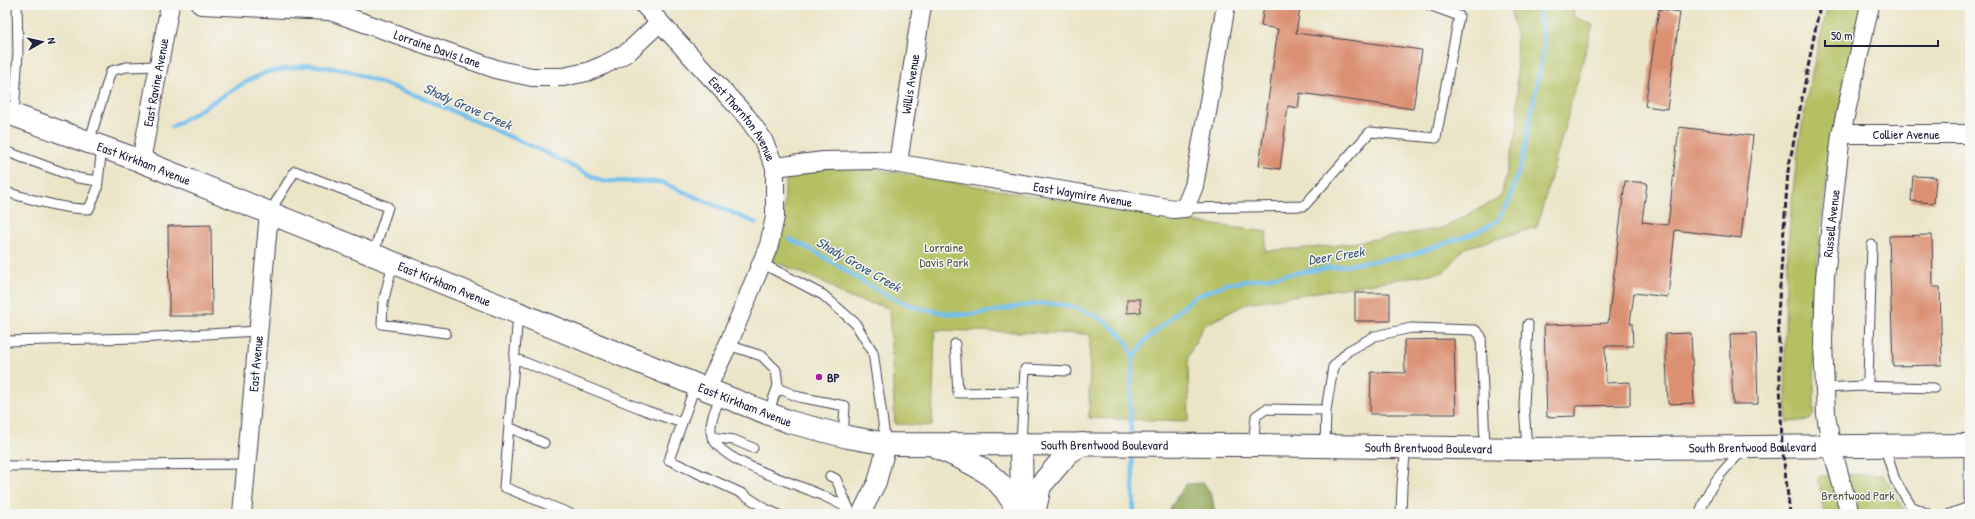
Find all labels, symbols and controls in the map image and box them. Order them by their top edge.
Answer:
north arrow [22,22,62,62]
scale bar [1825,22,1938,48]
street label: Lorraine Davis Lane [392,25,483,72]
text: 50 m [1831,27,1852,44]
text: N [45,37,59,45]
street label: East Ravine Avenue [139,37,173,128]
street label: Willis Avenue [897,53,923,115]
street label: East Thornton Avenue [705,72,780,164]
water label: Shady Grove Creek [421,78,516,135]
street label: Collier Avenue [1872,125,1940,143]
street label: East Kirkham Avenue [95,137,193,189]
street label: East Waymire Avenue [1032,177,1134,211]
street label: Russell Avenue [1818,189,1844,258]
water label: Shady Grove Creek [813,232,906,297]
park label: Lorraine Davis Park [919,238,969,271]
water label: Deer Creek [1307,241,1367,269]
street label: East Kirkham Avenue [395,257,494,310]
street label: East Avenue [244,335,267,392]
place label: BP [827,368,840,386]
marker: BP [814,372,824,382]
street label: East Kirkham Avenue [696,378,795,431]
street label: South Brentwood Boulevard [1041,435,1168,454]
street label: South Brentwood Boulevard [1689,437,1816,457]
street label: South Brentwood Boulevard [1365,438,1492,457]
park label: Brentwood Park [1821,486,1895,504]

